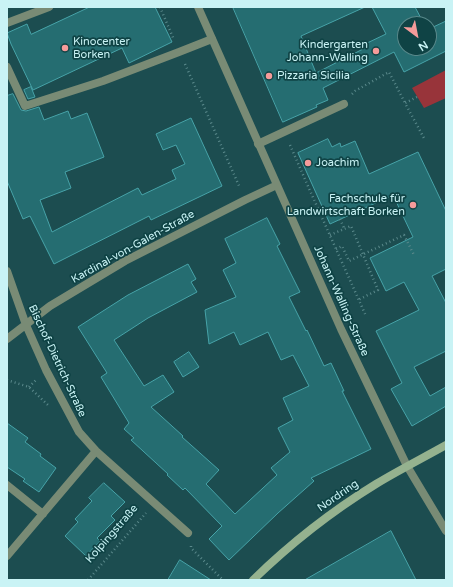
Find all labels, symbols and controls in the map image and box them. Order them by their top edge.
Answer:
north arrow [397,16,437,56]
place label: Kinocenter Borken [73,35,130,61]
place label: Kindergarten Johann-Walling [287,38,368,64]
text: N [416,38,430,54]
marker: Kinocenter Borken [60,43,70,53]
marker: Kindergarten Johann-Walling [371,46,381,56]
place label: Pizzaria Sicilia [277,69,350,83]
marker: Pizzaria Sicilia [264,71,274,81]
place label: Joachim [316,156,359,170]
marker: Joachim [303,158,313,168]
place label: Fachschule für Landwirtschaft Borken [287,192,405,218]
marker: Fachschule für Landwirtschaft Borken [408,200,418,210]
street label: Kardinal-von-Galen-Straße [69,208,197,286]
street label: Johann-Walling-Straße [311,244,371,358]
street label: Bischof-Dietrich-Straße [25,303,89,419]
street label: Nordring [315,477,361,515]
street label: Kolpingstraße [83,502,141,566]

